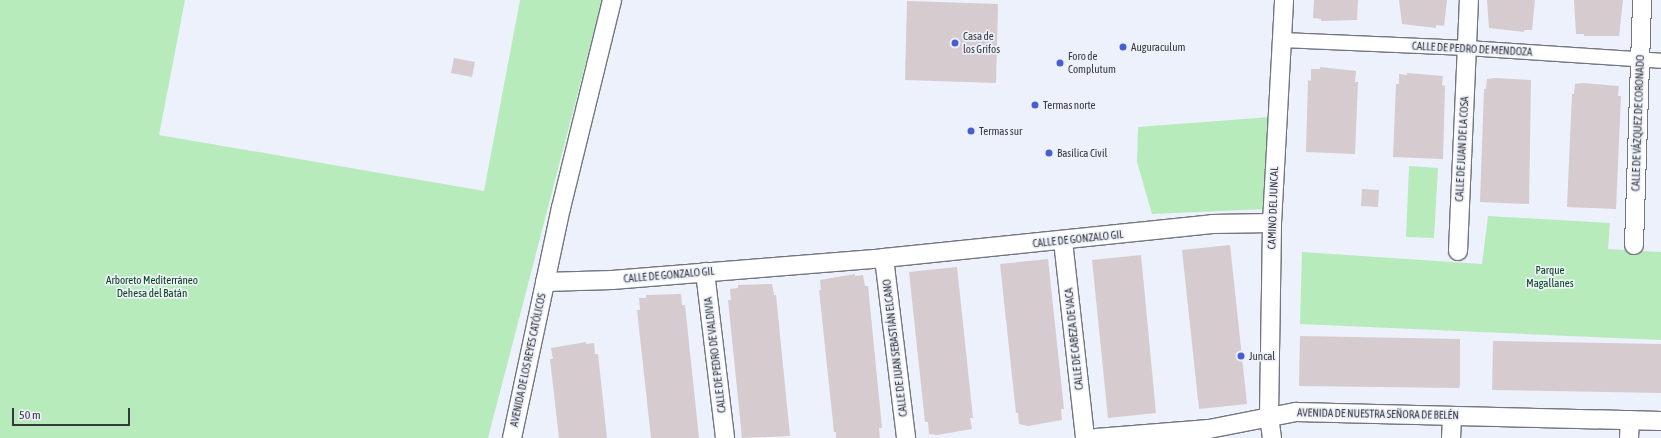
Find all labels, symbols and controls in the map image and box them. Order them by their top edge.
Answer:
place label: Casa de los Grifos [963,30,1000,56]
marker: Casa de los Grifos [950,38,960,48]
street label: CALLE DE PEDRO DE MENDOZA [1411,39,1533,59]
place label: Auguraculum [1131,40,1185,54]
marker: Auguraculum [1118,42,1128,52]
place label: Foro de Complutum [1068,50,1116,76]
street label: CALLE DE VÁZQUEZ DE CORONADO [1629,54,1647,192]
marker: Foro de Complutum [1055,58,1065,68]
street label: CALLE DE JUAN DE LA COSA [1453,96,1471,202]
place label: Termas norte [1043,98,1096,112]
marker: Termas norte [1030,100,1040,110]
place label: Termas sur [979,124,1022,138]
marker: Termas sur [966,126,976,136]
place label: Basílica Civil [1057,146,1107,160]
marker: Basílica Civil [1044,148,1054,158]
street label: CAMINO DEL JUNCAL [1265,166,1281,250]
street label: CALLE DE GONZALO GIL [1032,228,1124,250]
street label: CALLE DE GONZALO GIL [623,264,715,286]
park label: Parque Magallanes [1526,264,1574,290]
park label: Arboreto Mediterráneo Dehesa del Batán [106,274,198,300]
street label: CALLE DE JUAN SEBASTIÁN ELCANO [880,279,910,417]
street label: CALLE DE CABEZA DE VACA [1062,287,1086,391]
street label: AVENIDA DE LOS REYES CATÓLICOS [507,292,549,428]
street label: CALLE DE PEDRO DE VALDIVIA [701,296,729,414]
place label: Juncal [1249,349,1275,363]
marker: Juncal [1236,351,1246,361]
scale bar [14,400,132,426]
street label: AVENIDA DE NUESTRA SEÑORA DE BELÉN [1297,406,1459,422]
text: 50 m [19,408,41,422]

